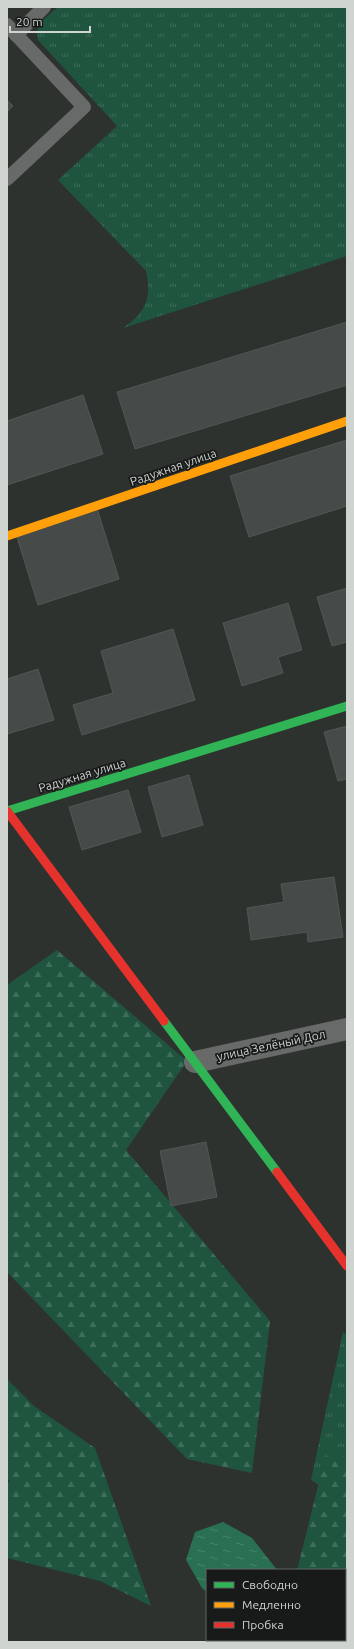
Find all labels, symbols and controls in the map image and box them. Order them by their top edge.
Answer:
scale bar [10,8,90,34]
text: 20 m [16,15,43,28]
street label: Радужная улица [128,446,218,488]
street label: Радужная улица [37,756,127,794]
street label: улица Зелёный Дол [215,1027,327,1063]
legend [206,1569,346,1641]
text: Свободно [242,1578,298,1591]
text: Медленно [242,1598,301,1611]
text: Пробка [242,1618,284,1631]

